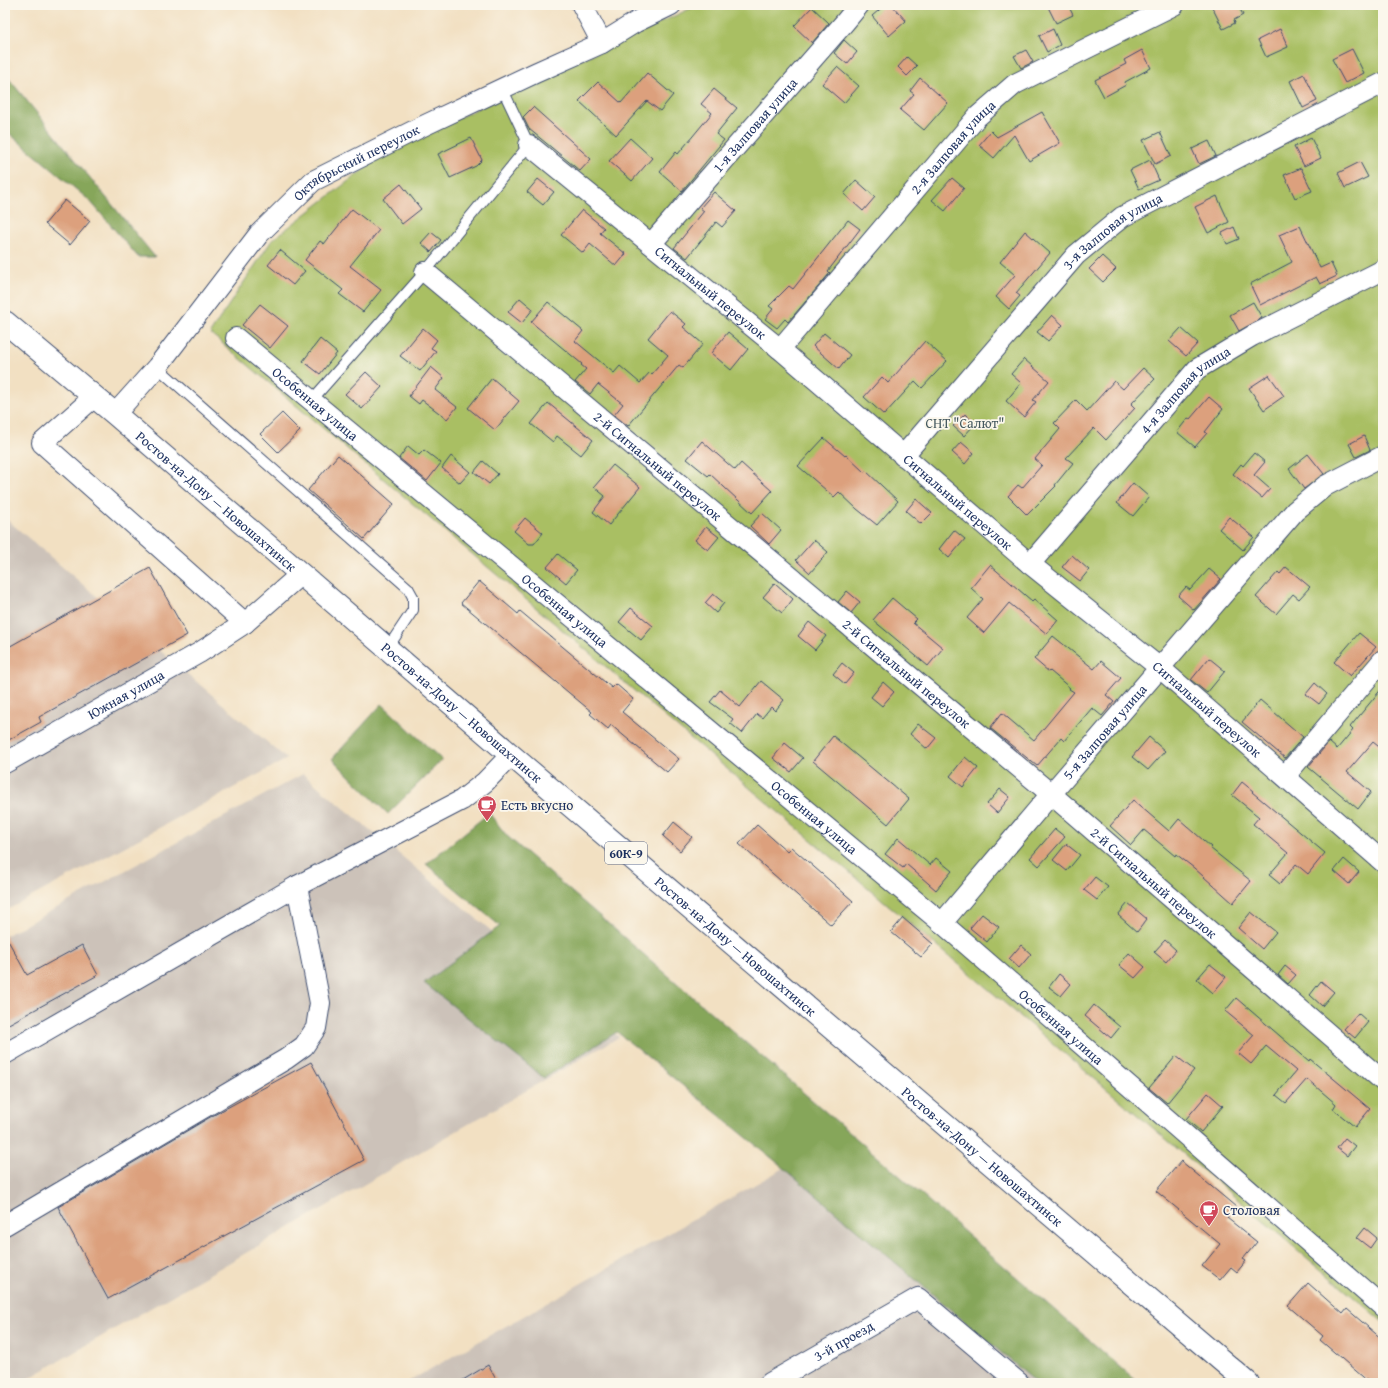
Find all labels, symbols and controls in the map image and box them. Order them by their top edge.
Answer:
street label: 1-я Залповая улица [708,73,802,177]
street label: 2-я Залповая улица [906,95,1000,198]
street label: Октябрьский переулок [289,119,423,205]
street label: 3-я Залповая улица [1058,188,1166,274]
street label: Сигнальный переулок [651,241,771,344]
street label: 4-я Залповая улица [1136,341,1234,438]
street label: Особенная улица [268,362,363,446]
street label: 2-й Сигнальный переулок [589,407,727,526]
park label: СНТ "Салют" [925,413,1005,433]
street label: Ростов-на-Дону — Новошахтинск [132,426,301,576]
street label: Сигнальный переулок [899,449,1017,555]
street label: Особенная улица [517,569,612,652]
street label: 2-й Сигнальный переулок [838,614,975,733]
street label: Ростов-на-Дону — Новошахтинск [377,638,547,788]
street label: Сигнальный переулок [1148,656,1266,762]
street label: Южная улица [84,665,168,724]
street label: 5-я Залповая улица [1058,680,1152,784]
street label: Особенная улица [767,775,862,859]
cafe icon: Есть вкусно [476,794,498,822]
place label: Есть вкусно [501,795,574,815]
street label: 2-й Сигнальный переулок [1086,823,1222,944]
road number: 60К-9 [605,842,647,864]
street label: Ростов-на-Дону — Новошахтинск [651,872,821,1021]
street label: Особенная улица [1015,984,1108,1070]
street label: Ростов-на-Дону — Новошахтинск [897,1082,1068,1231]
cafe icon: Столовая [1198,1199,1220,1227]
place label: Столовая [1223,1200,1280,1220]
street label: 3-й проезд [810,1315,878,1366]

